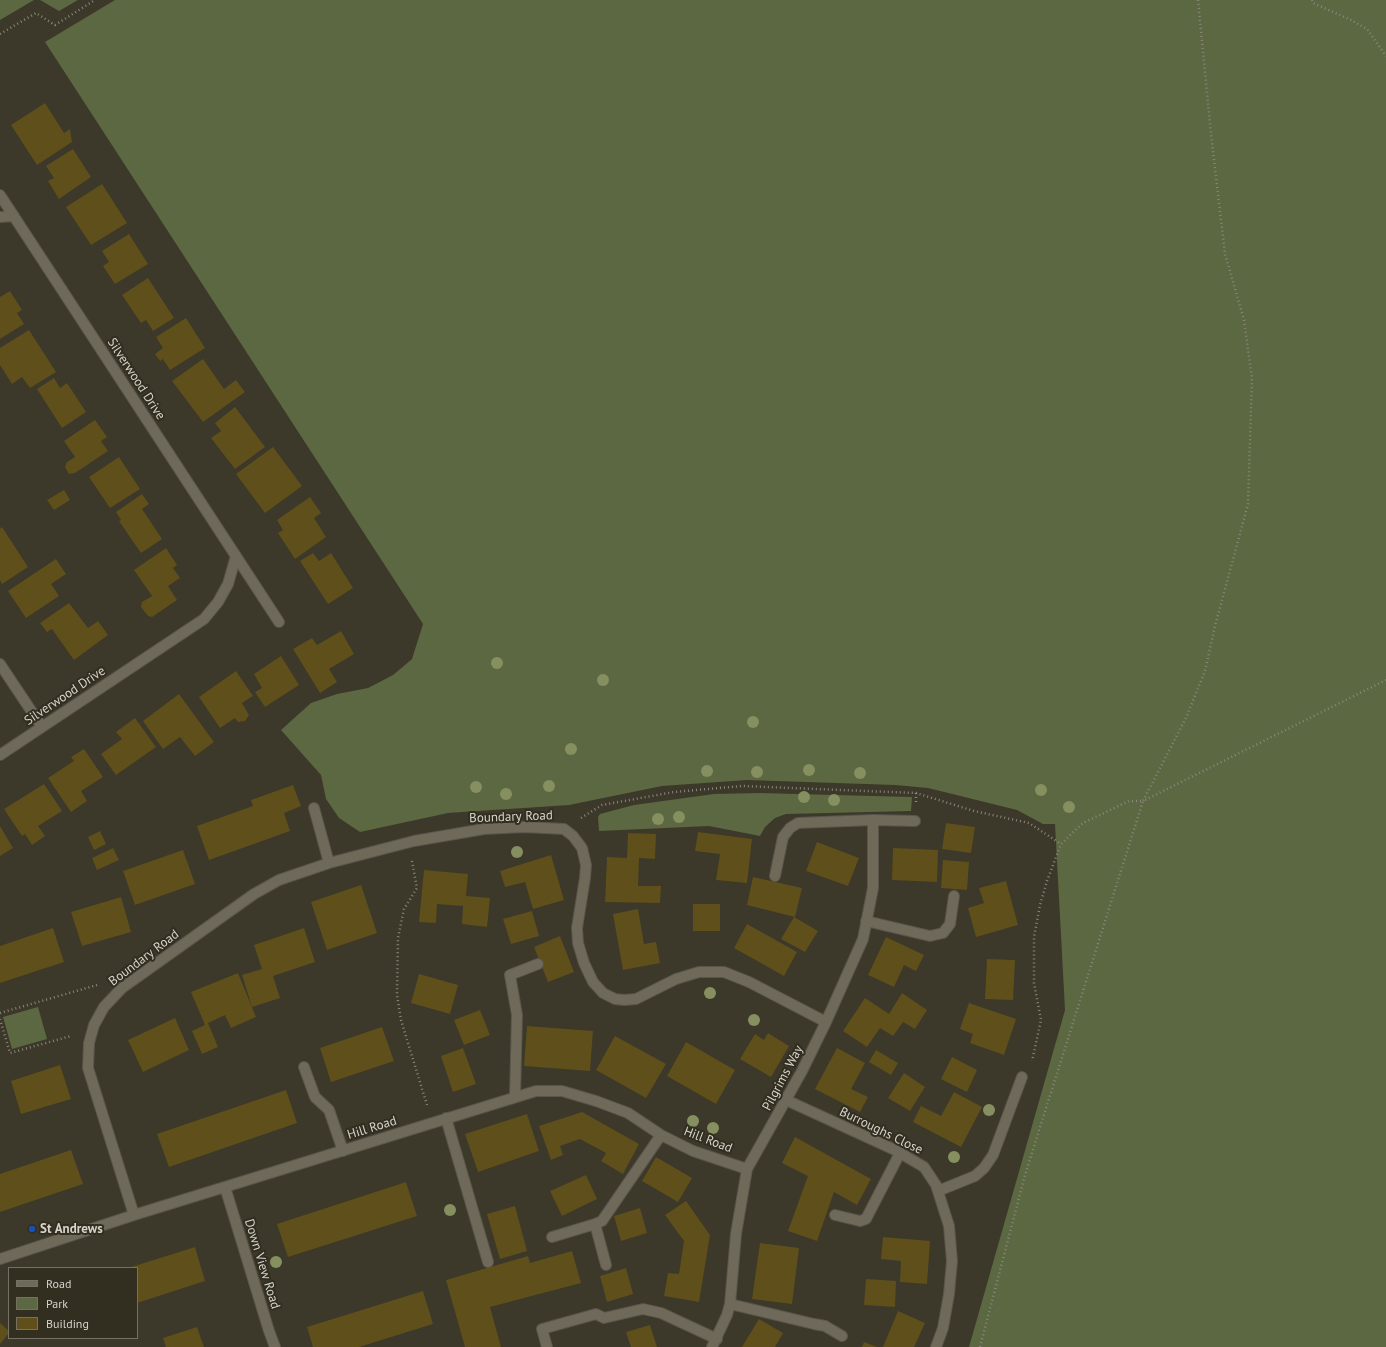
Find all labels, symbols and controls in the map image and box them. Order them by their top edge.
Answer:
street label: Silverwood Drive [104,335,168,423]
street label: Silverwood Drive [22,663,108,729]
street label: Boundary Road [469,808,553,826]
street label: Boundary Road [106,927,182,989]
street label: Pilgrims Way [759,1043,807,1113]
street label: Burroughs Close [837,1104,925,1158]
street label: Hill Road [345,1113,399,1143]
street label: Hill Road [681,1124,735,1156]
street label: Down View Road [241,1217,283,1311]
place label: St Andrews [40,1221,103,1237]
marker: St Andrews [27,1224,37,1234]
legend [8,1267,138,1339]
text: Road [46,1276,71,1291]
text: Park [46,1296,68,1311]
text: Building [46,1316,89,1331]

